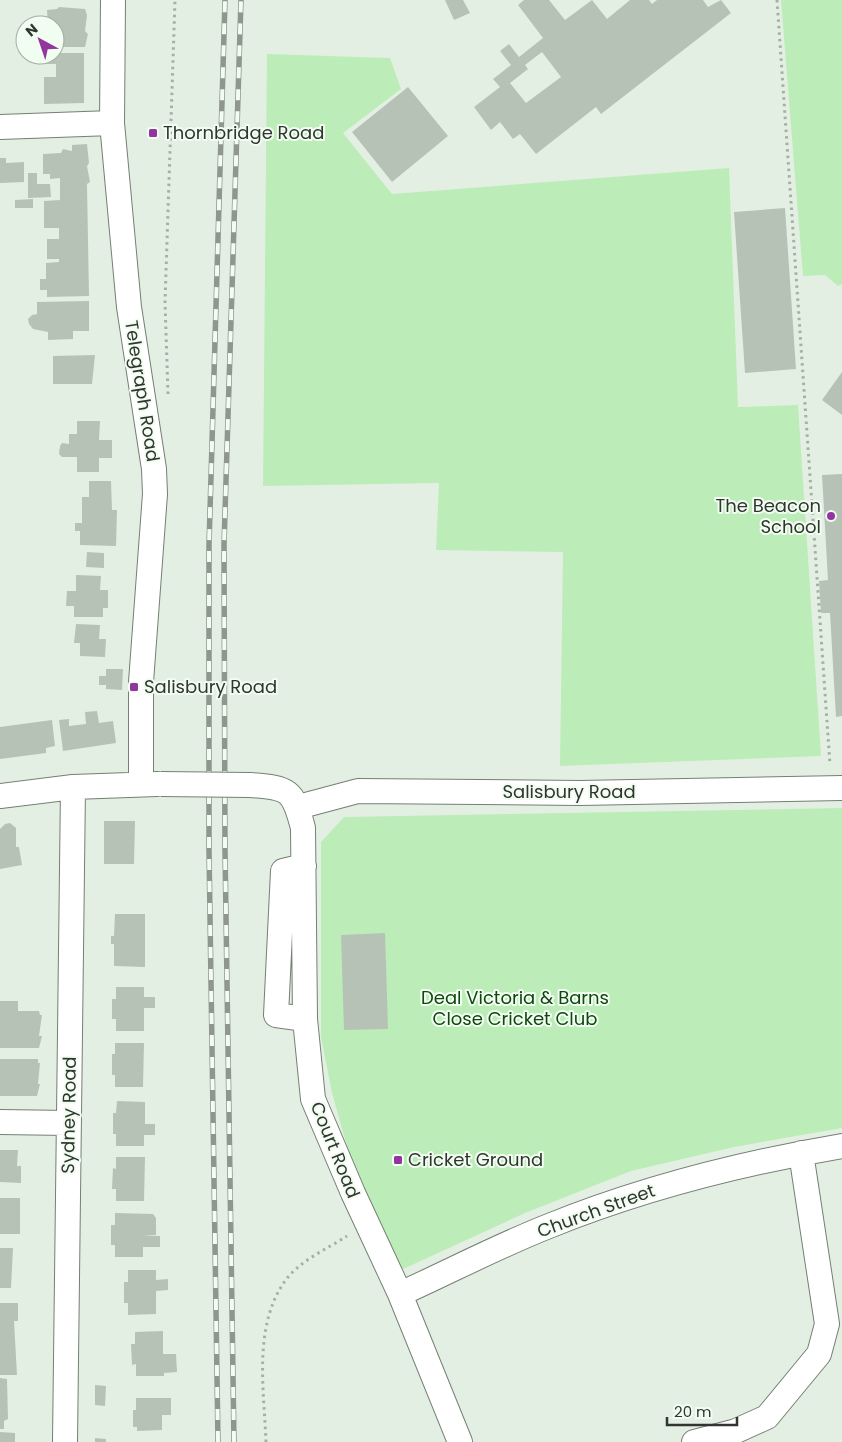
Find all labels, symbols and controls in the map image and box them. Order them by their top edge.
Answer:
north arrow [15,15,65,65]
text: N [21,19,42,41]
place label: Thornbridge Road [163,120,324,145]
marker: Thornbridge Road [147,127,159,139]
street label: Telegraph Road [119,318,166,463]
place label: The Beacon School [715,493,821,539]
marker: The Beacon School [825,510,837,522]
place label: Salisbury Road [144,674,277,699]
marker: Salisbury Road [128,681,140,693]
street label: Salisbury Road [502,779,636,804]
park label: Deal Victoria & Barns Close Cricket Club [421,985,609,1031]
street label: Sydney Road [55,1056,82,1174]
street label: Court Road [305,1098,366,1202]
place label: Cricket Ground [408,1147,543,1172]
marker: Cricket Ground [392,1154,404,1166]
street label: Church Street [533,1178,658,1243]
scale bar [667,1394,737,1426]
text: 20 m [674,1401,712,1422]

